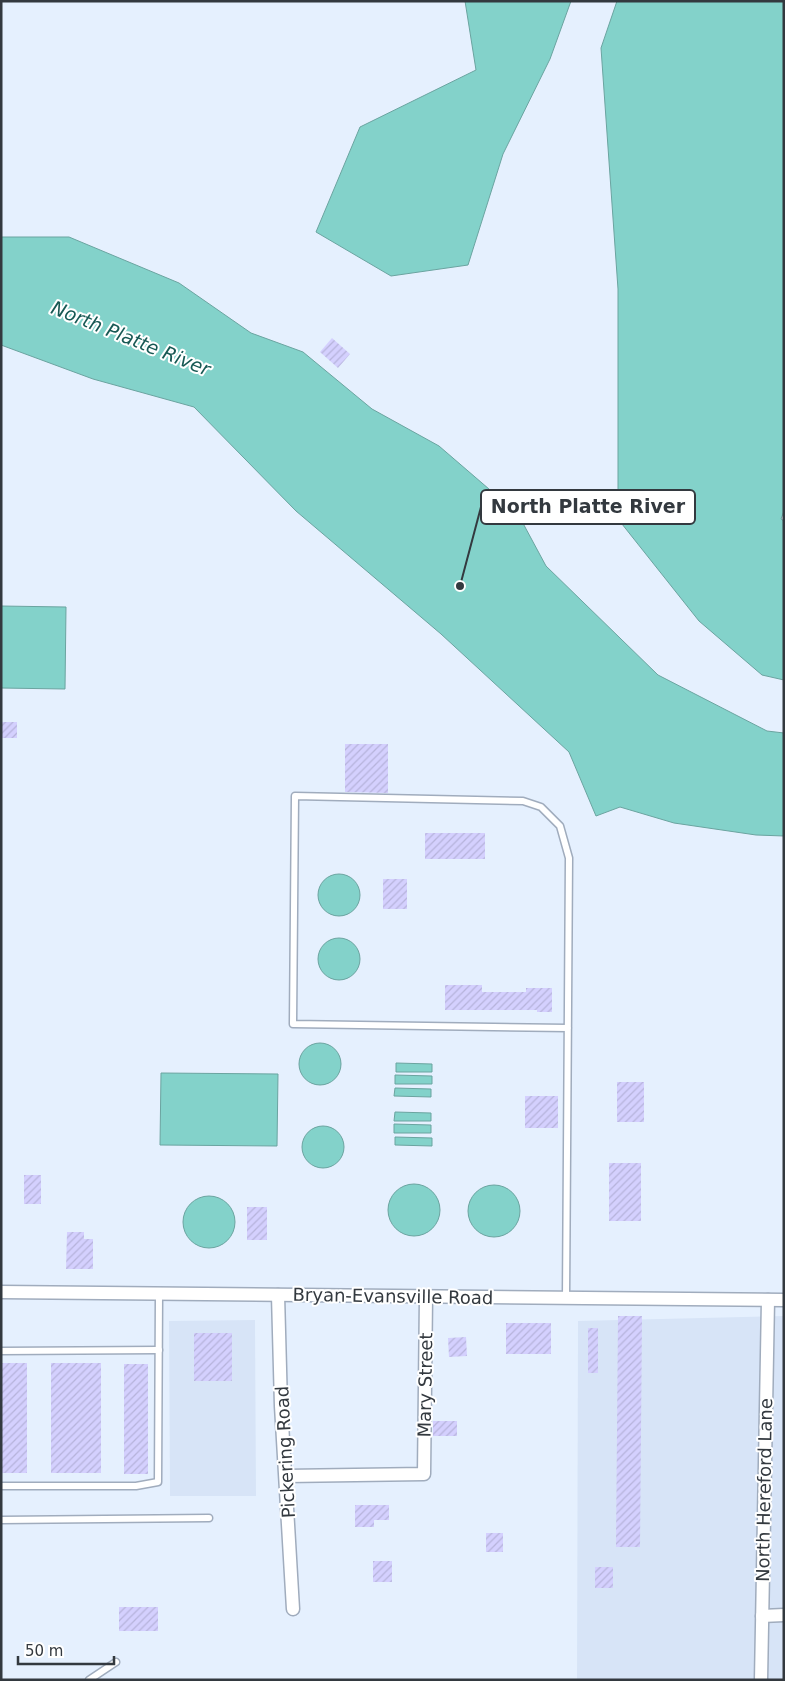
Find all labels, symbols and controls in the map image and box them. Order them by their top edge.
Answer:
water label: North Platte River [48,296,215,380]
callout: North Platte River [481,490,695,524]
text: North Platte River [491,495,686,517]
street label: Bryan-Evansville Road [292,1284,494,1308]
street label: Mary Street [414,1332,436,1438]
street label: Pickering Road [271,1385,299,1519]
street label: North Hereford Lane [752,1398,776,1582]
scale bar [18,1634,114,1666]
text: 50 m [25,1642,63,1660]

